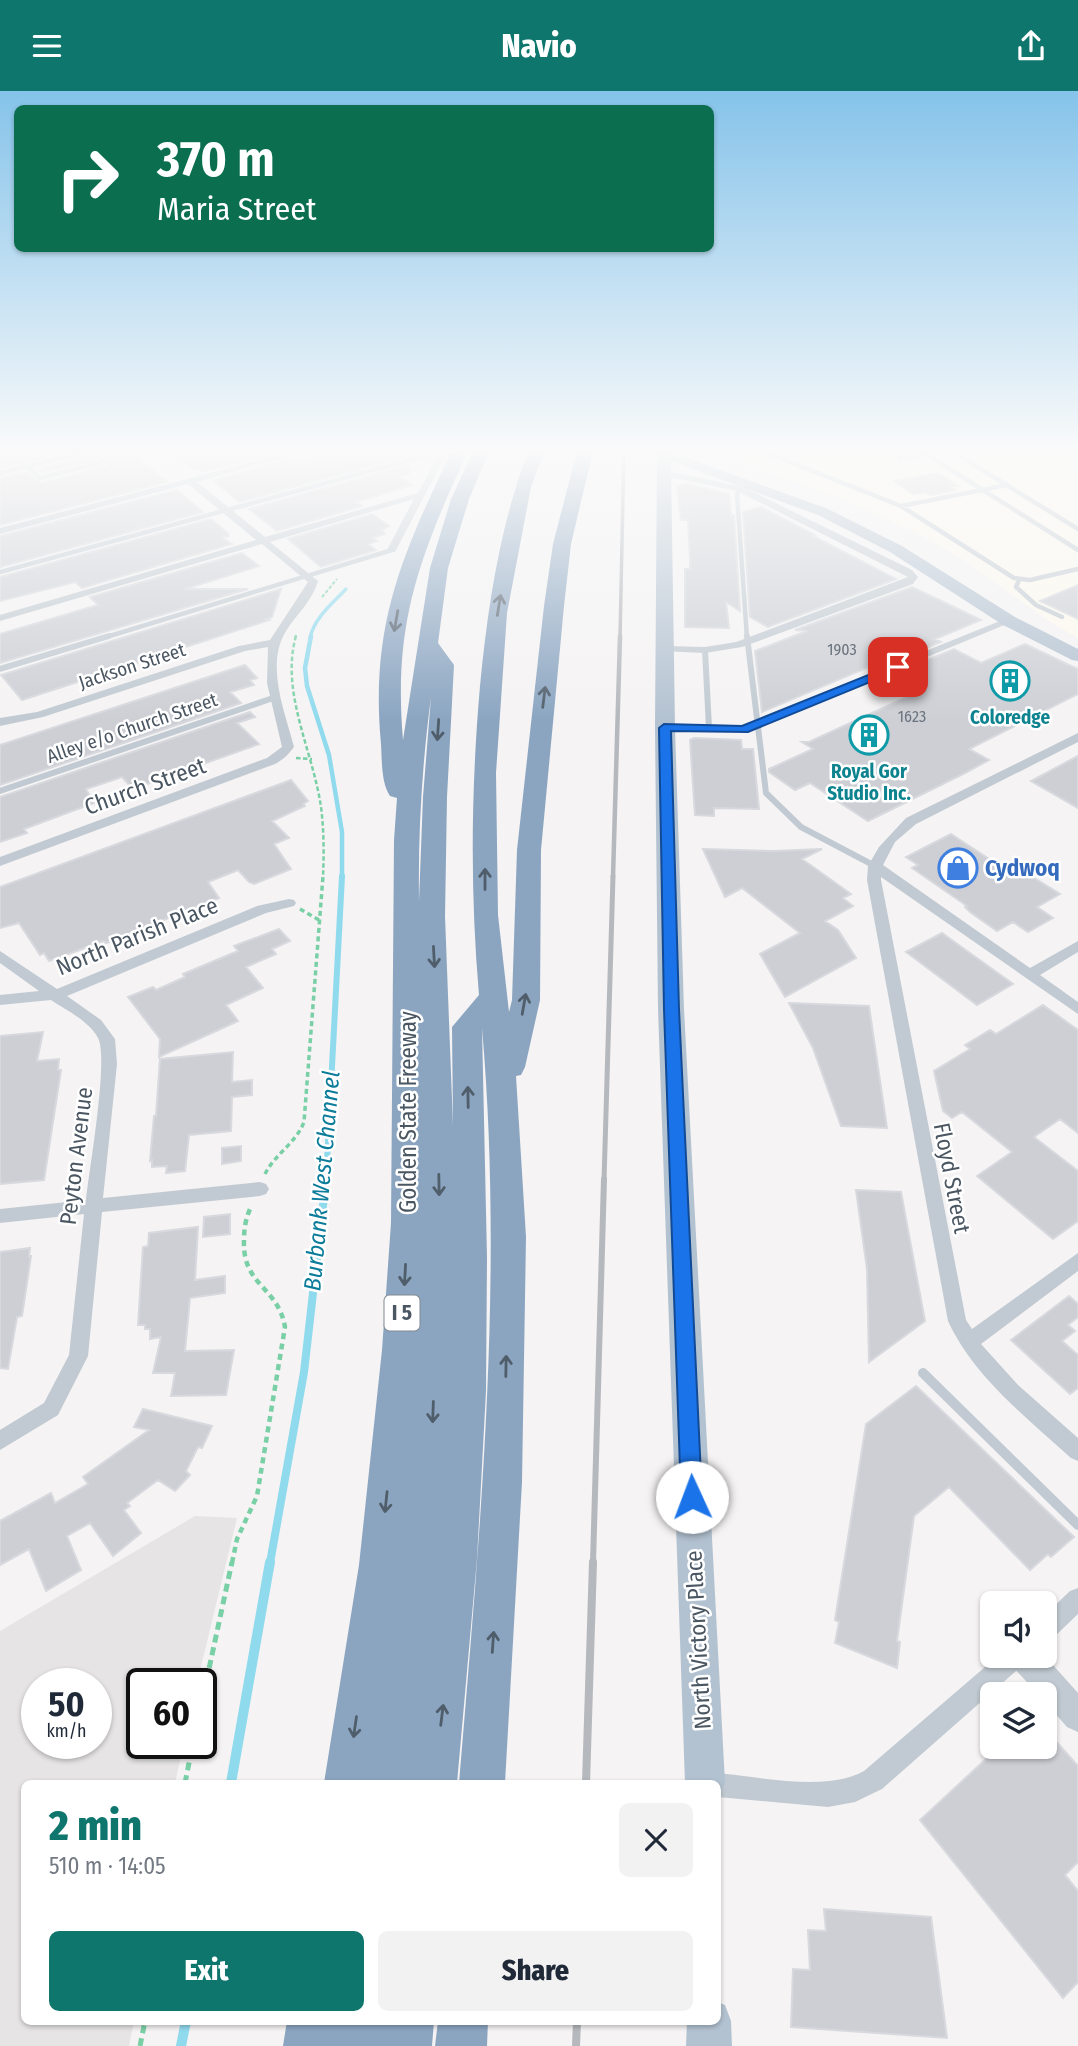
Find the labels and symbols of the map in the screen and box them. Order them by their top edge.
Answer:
one-way arrow [493,594,506,617]
one-way arrow [388,609,402,632]
pin [868,637,928,697]
street label: Jackson Street [76,638,189,694]
house number: 1903 [827,640,857,659]
building icon: Coloredge [989,660,1031,702]
one-way arrow [537,686,550,709]
street label: Alley e/o Church Street [44,688,221,768]
place label: Coloredge [970,706,1050,729]
house number: 1623 [898,707,926,726]
building icon: Royal Gor Studio Inc. [848,714,890,756]
one-way arrow [432,718,445,741]
street label: Church Street [81,751,210,821]
place label: Royal Gor Studio Inc. [827,760,911,805]
shop icon: Cydwoq [937,847,979,889]
place label: Cydwoq [985,854,1060,882]
one-way arrow [478,867,492,890]
street label: North Parish Place [52,891,222,981]
one-way arrow [427,945,440,968]
one-way arrow [518,993,531,1016]
street label: Golden State Freeway [394,1010,422,1213]
water label: Burbank West Channel [298,1070,346,1292]
street label: Peyton Avenue [54,1085,98,1227]
one-way arrow [461,1086,475,1109]
street label: Floyd Street [928,1120,977,1236]
one-way arrow [432,1173,446,1196]
one-way arrow [398,1264,411,1287]
road number: I 5 [384,1295,420,1331]
one-way arrow [499,1355,513,1378]
one-way arrow [426,1400,439,1423]
position arrow [655,1460,729,1534]
one-way arrow [379,1490,392,1513]
street label: North Victory Place [679,1550,717,1730]
one-way arrow [487,1631,500,1654]
speed limit sign: 60 [126,1668,217,1759]
one-way arrow [435,1705,448,1727]
one-way arrow [349,1716,362,1738]

